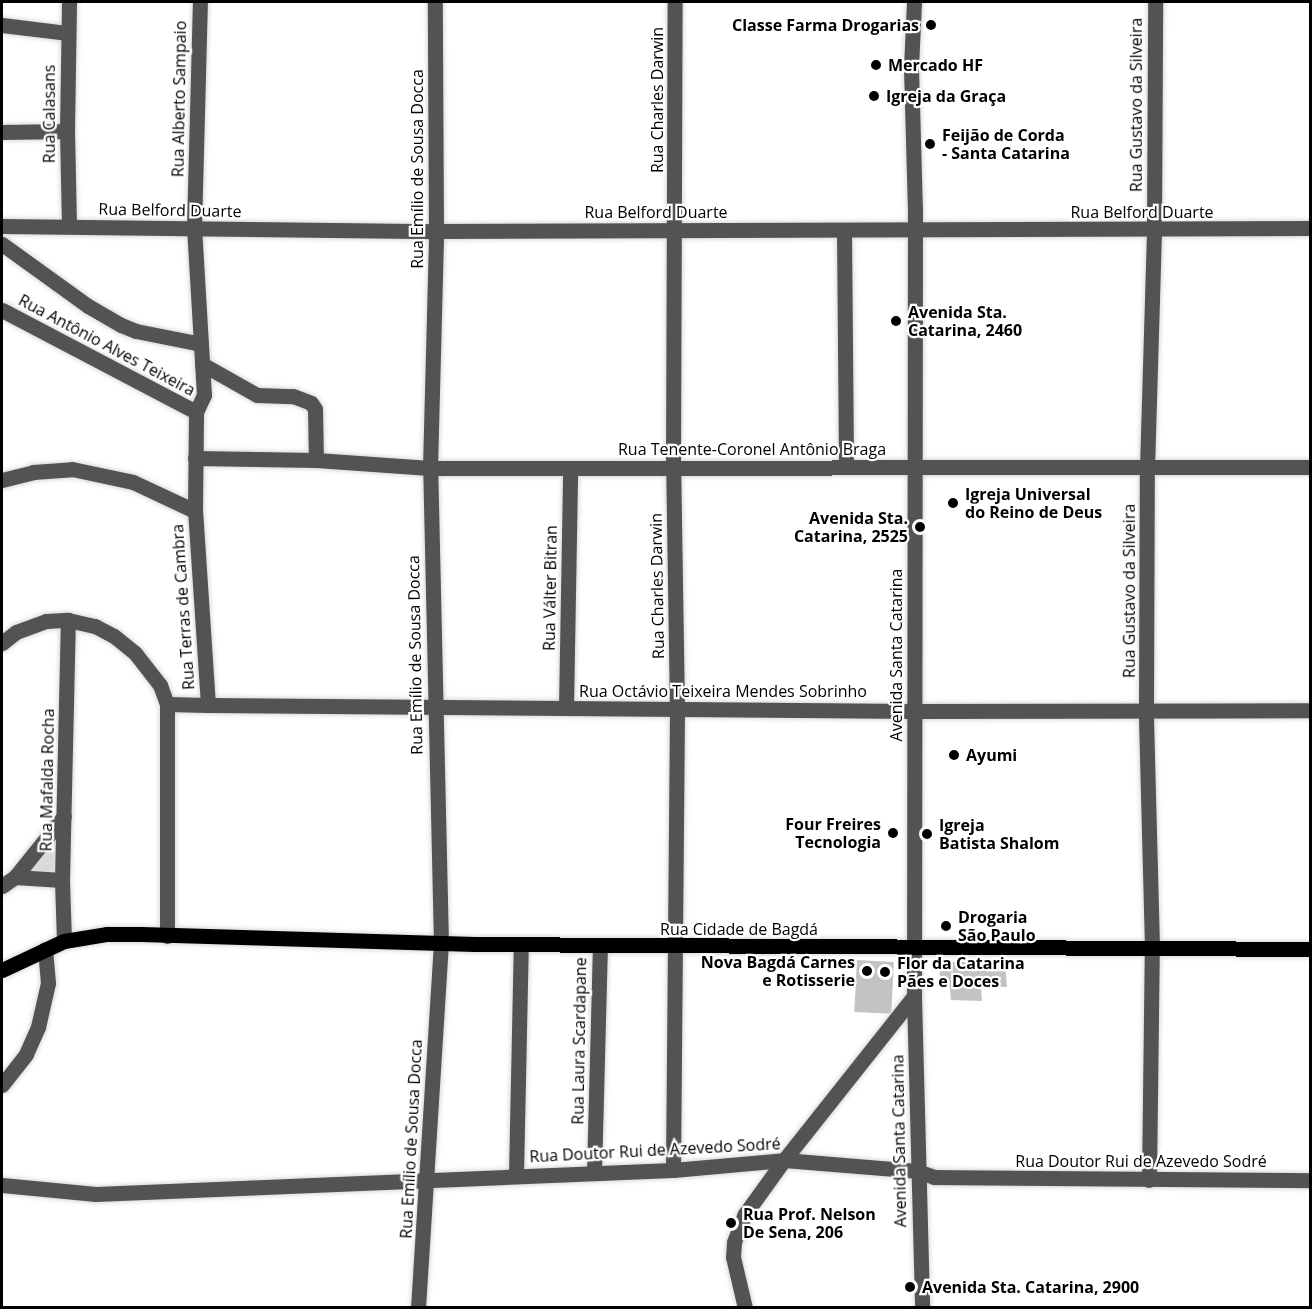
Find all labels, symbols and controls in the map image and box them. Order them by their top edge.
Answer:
place label: Classe Farma Drogarias [732,15,919,35]
marker: Classe Farma Drogarias [924,18,938,32]
street label: Rua Gustavo da Silveira [1126,18,1146,192]
street label: Rua Alberto Sampaio [168,21,190,177]
street label: Rua Charles Darwin [647,27,667,173]
place label: Mercado HF [888,55,983,75]
marker: Mercado HF [869,58,883,72]
street label: Rua Calasans [39,65,59,163]
street label: Rua Emílio de Sousa Docca [407,69,427,269]
place label: Igreja da Graça [886,86,1006,106]
marker: Igreja da Graça [867,89,881,103]
place label: Feijão de Corda - Santa Catarina [942,125,1070,163]
marker: Feijão de Corda - Santa Catarina [923,137,937,151]
street label: Rua Belford Duarte [98,199,242,221]
street label: Rua Belford Duarte [584,202,728,222]
street label: Rua Belford Duarte [1070,202,1214,222]
street label: Rua Antônio Alves Teixeira [15,290,199,400]
place label: Avenida Sta. Catarina, 2460 [908,302,1022,340]
marker: Avenida Sta. Catarina, 2460 [889,314,903,328]
street label: Rua Tenente-Coronel Antônio Braga [618,439,886,459]
place label: Igreja Universal do Reino de Deus [965,484,1102,522]
marker: Igreja Universal do Reino de Deus [946,496,960,510]
street label: Rua Gustavo da Silveira [1119,504,1139,678]
place label: Avenida Sta. Catarina, 2525 [794,508,908,546]
street label: Rua Charles Darwin [646,513,668,659]
marker: Avenida Sta. Catarina, 2525 [913,520,927,534]
street label: Rua Terras de Cambra [168,523,198,691]
street label: Rua Válter Bitran [539,525,561,651]
street label: Rua Emílio de Sousa Docca [404,555,426,755]
street label: Avenida Santa Catarina [886,569,906,741]
street label: Rua Octávio Teixeira Mendes Sobrinho [579,681,867,701]
street label: Rua Mafalda Rocha [36,708,58,852]
place label: Ayumi [966,745,1017,765]
marker: Ayumi [947,748,961,762]
place label: Four Freires Tecnologia [785,814,881,852]
place label: Igreja Batista Shalom [939,815,1059,853]
marker: Four Freires Tecnologia [886,826,900,840]
marker: Igreja Batista Shalom [920,827,934,841]
place label: Drogaria São Paulo [958,907,1036,945]
street label: Rua Cidade de Bagdá [660,919,818,939]
marker: Drogaria São Paulo [939,919,953,933]
place label: Nova Bagdá Carnes e Rotisserie [701,952,855,990]
place label: Flor da Catarina Pães e Doces [897,953,1025,991]
street label: Rua Laura Scardapane [568,957,590,1125]
marker: Nova Bagdá Carnes e Rotisserie [860,964,874,978]
marker: Flor da Catarina Pães e Doces [878,965,892,979]
street label: Rua Emílio de Sousa Docca [396,1039,426,1239]
street label: Avenida Santa Catarina [888,1054,910,1228]
street label: Rua Doutor Rui de Azevedo Sodré [529,1134,781,1166]
street label: Rua Doutor Rui de Azevedo Sodré [1015,1151,1267,1171]
place label: Rua Prof. Nelson De Sena, 206 [743,1204,876,1242]
marker: Rua Prof. Nelson De Sena, 206 [724,1216,738,1230]
place label: Avenida Sta. Catarina, 2900 [922,1277,1139,1297]
marker: Avenida Sta. Catarina, 2900 [903,1280,917,1294]

